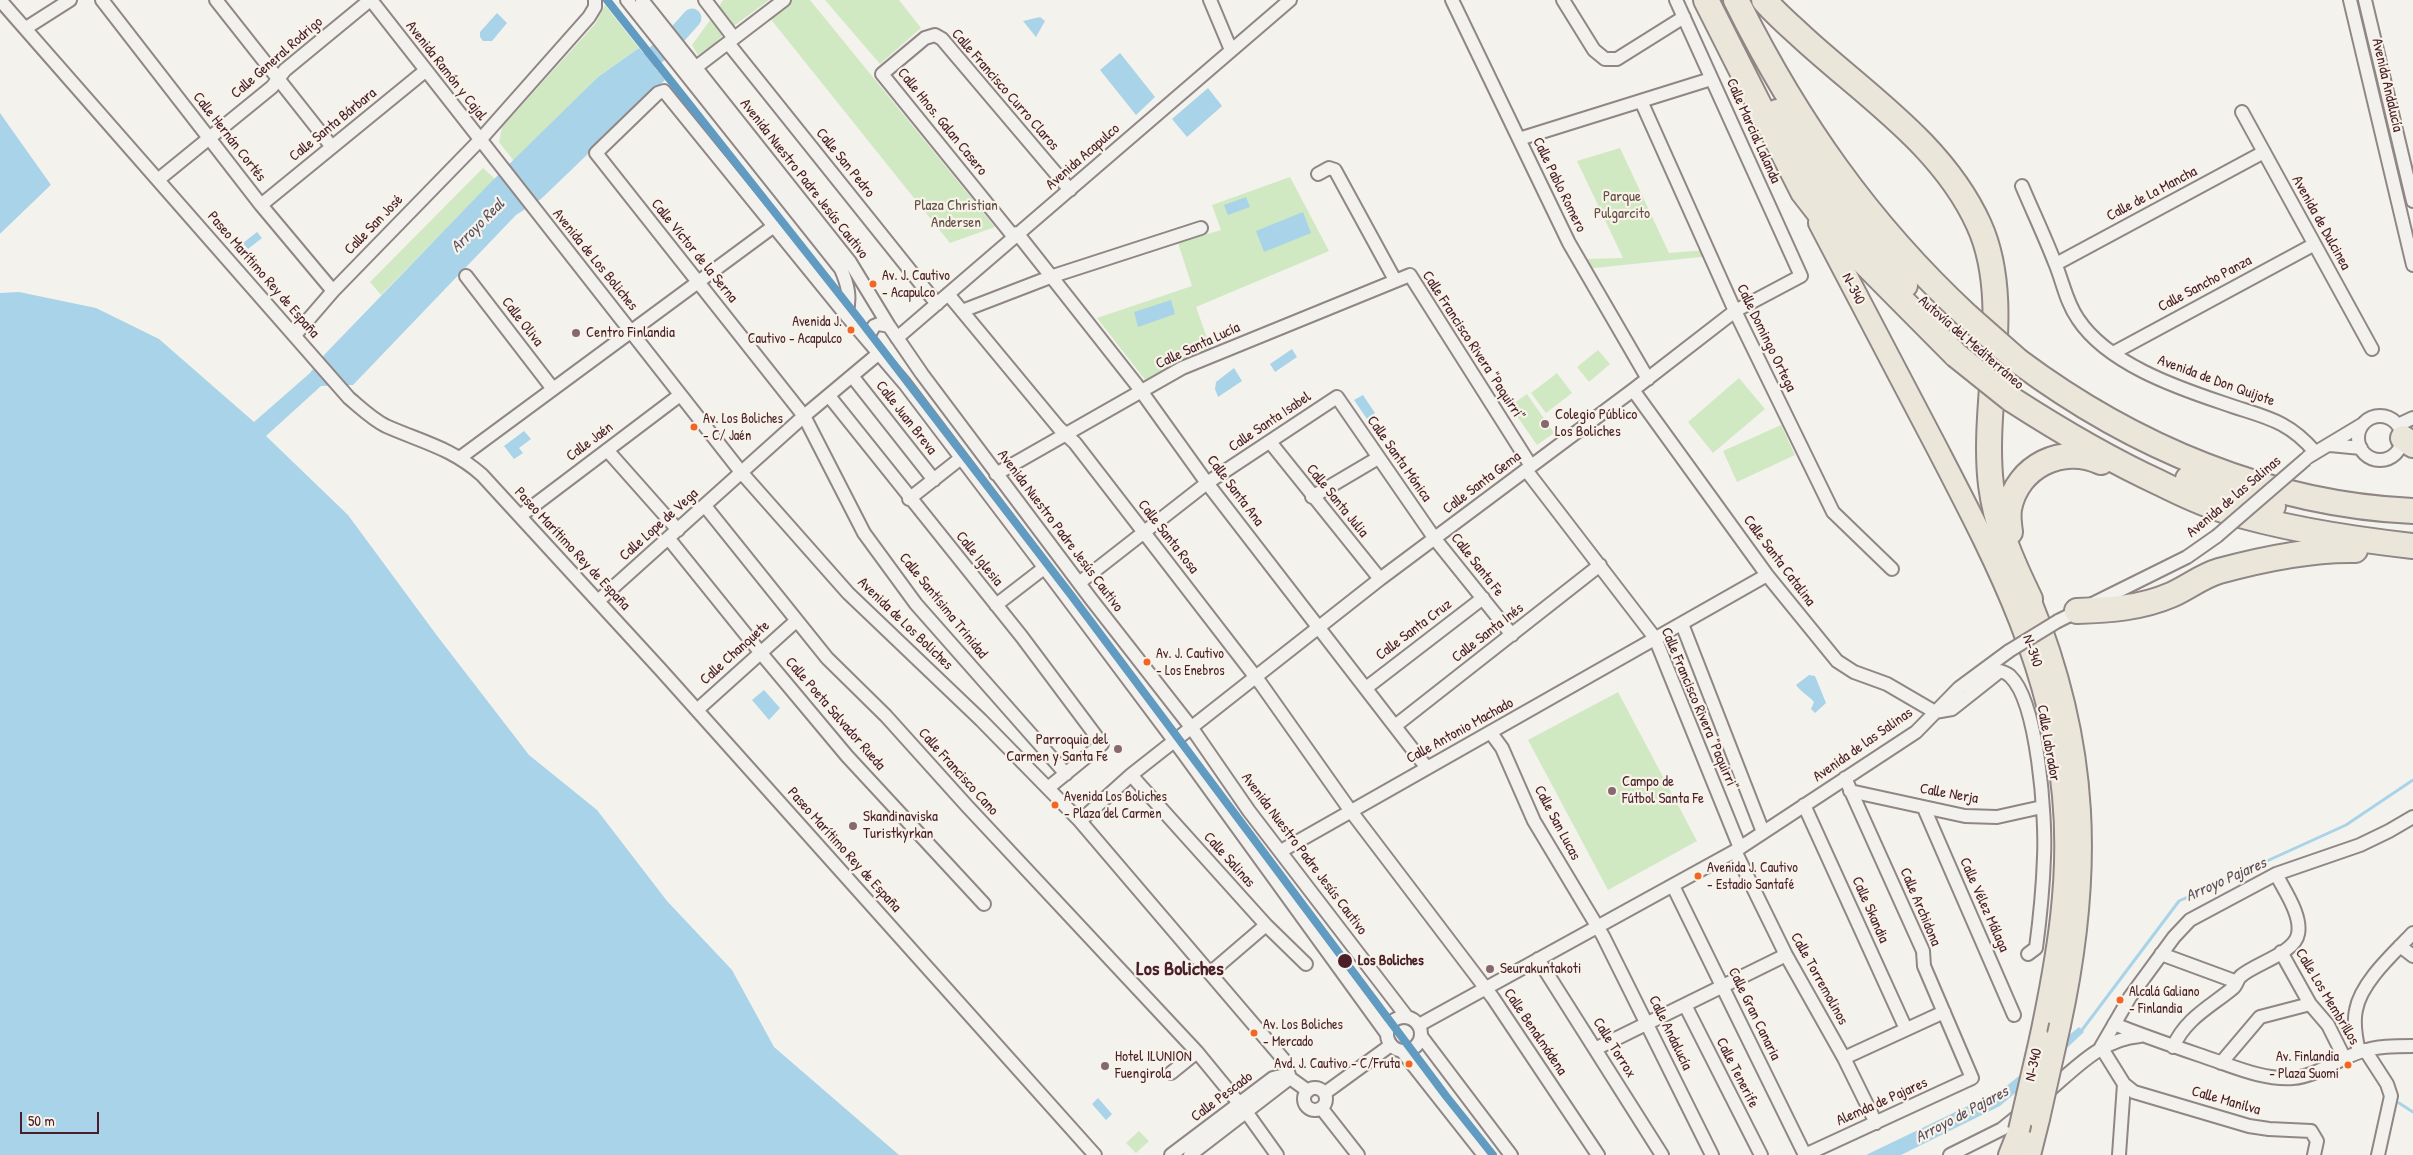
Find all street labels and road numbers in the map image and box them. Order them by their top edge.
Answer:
street label: Calle General Rodrigo [227,13,327,103]
street label: Avenida Ramón y Cajal [402,18,490,124]
street label: Calle Francisco Curro Claros [947,26,1063,154]
street label: Avenida Andalucía [2367,36,2407,134]
street label: Calle Hnos. Galan Casero [893,65,991,179]
street label: Calle Marcial Lalanda [1722,76,1784,186]
street label: Calle Santa Bárbara [286,84,380,166]
street label: Calle Hernán Cortés [188,89,270,185]
street label: Avenida Nuestro Padre Jesús Cautivo [736,95,872,263]
street label: Avenida Acapulco [1042,120,1124,194]
street label: Calle San Pedro [812,125,878,201]
street label: Calle Pablo Romero [1528,135,1590,235]
street label: Calle de La Mancha [2104,163,2200,225]
street label: Avenida de Dulcinea [2288,173,2354,273]
street label: Calle San José [341,191,407,259]
street label: Calle Víctor de la Serna [647,196,741,306]
street label: Avenida de Los Boliches [548,206,642,314]
street label: Paseo Marítimo Rey de España [203,208,323,342]
street label: Calle Sancho Panza [2155,252,2255,316]
street label: Calle Francisco Rivera "Paquirri" [1418,268,1528,424]
street label: N-340 [1837,270,1869,308]
street label: Calle Domingo Ortega [1732,281,1800,395]
street label: Autovía del Mediterráneo [1915,292,2027,394]
street label: Calle Oliva [497,294,547,350]
street label: Calle Santa Lucía [1153,319,1243,373]
street label: Avenida de Don Quijote [2155,351,2277,411]
street label: Calle Juan Breva [872,377,940,459]
street label: Calle Santa Isabel [1225,388,1315,456]
street label: Calle Santa Mónica [1363,413,1435,505]
street label: Calle Jaén [563,419,617,465]
street label: Avenida Nuestro Padre Jesús Cautivo [993,446,1127,616]
street label: Calle Santa Gema [1439,448,1525,518]
street label: Calle Santa Ana [1203,452,1267,530]
street label: Avenida de las Salinas [2183,452,2285,542]
street label: Calle Santa Julia [1302,461,1372,541]
street label: Paseo Marítimo Rey de España [510,484,634,614]
street label: Calle Lope de Vega [616,485,702,565]
street label: Calle Santa Rosa [1134,497,1202,577]
street label: Calle Santa Catalina [1739,512,1819,610]
street label: Calle Iglesia [952,528,1006,590]
street label: Calle Santa Fe [1447,530,1507,600]
street label: Calle Santísima Trinidad [895,550,991,662]
street label: Avenida de Los Boliches [854,574,956,674]
street label: Calle Santa Cruz [1372,596,1456,664]
street label: Calle Santa Inés [1449,599,1527,667]
street label: Calle Chanquete [697,617,773,689]
street label: Calle Francisco Rivera "Paquirri" [1657,625,1741,793]
street label: N-340 [2018,632,2046,670]
street label: Calle Poeta Salvador Rueda [781,654,889,774]
street label: Calle Antonio Machado [1403,694,1517,768]
street label: Avenida de las Salinas [1810,704,1916,786]
street label: Calle Labrador [2032,704,2064,782]
street label: Calle Francisco Cano [914,725,1002,819]
street label: Avenida Nuestro Padre Jesús Cautivo [1237,769,1371,939]
street label: Calle Nerja [1918,780,1980,808]
street label: Calle San Lucas [1530,783,1584,863]
street label: Paseo Marítimo Rey de España [783,784,905,916]
street label: Calle Salinas [1199,829,1259,891]
street label: Calle Vélez Málaga [1955,855,2013,955]
street label: Calle Archidona [1895,865,1945,949]
street label: Calle Skandia [1847,874,1893,946]
street label: Calle Torremolinos [1786,930,1852,1028]
street label: Calle Los Membrillos [2291,945,2363,1049]
street label: Calle Gran Canaria [1724,965,1784,1063]
street label: Calle Benalmádena [1499,985,1571,1079]
street label: Calle Andalucía [1644,993,1696,1073]
street label: Calle Torrox [1589,1015,1639,1081]
street label: Calle Tenerife [1712,1035,1762,1111]
street label: N-340 [2022,1047,2046,1083]
street label: Calle Pescado [1188,1068,1256,1126]
street label: Alemda de Pajares [1834,1074,1930,1130]
street label: Calle Manilva [2189,1083,2263,1119]

